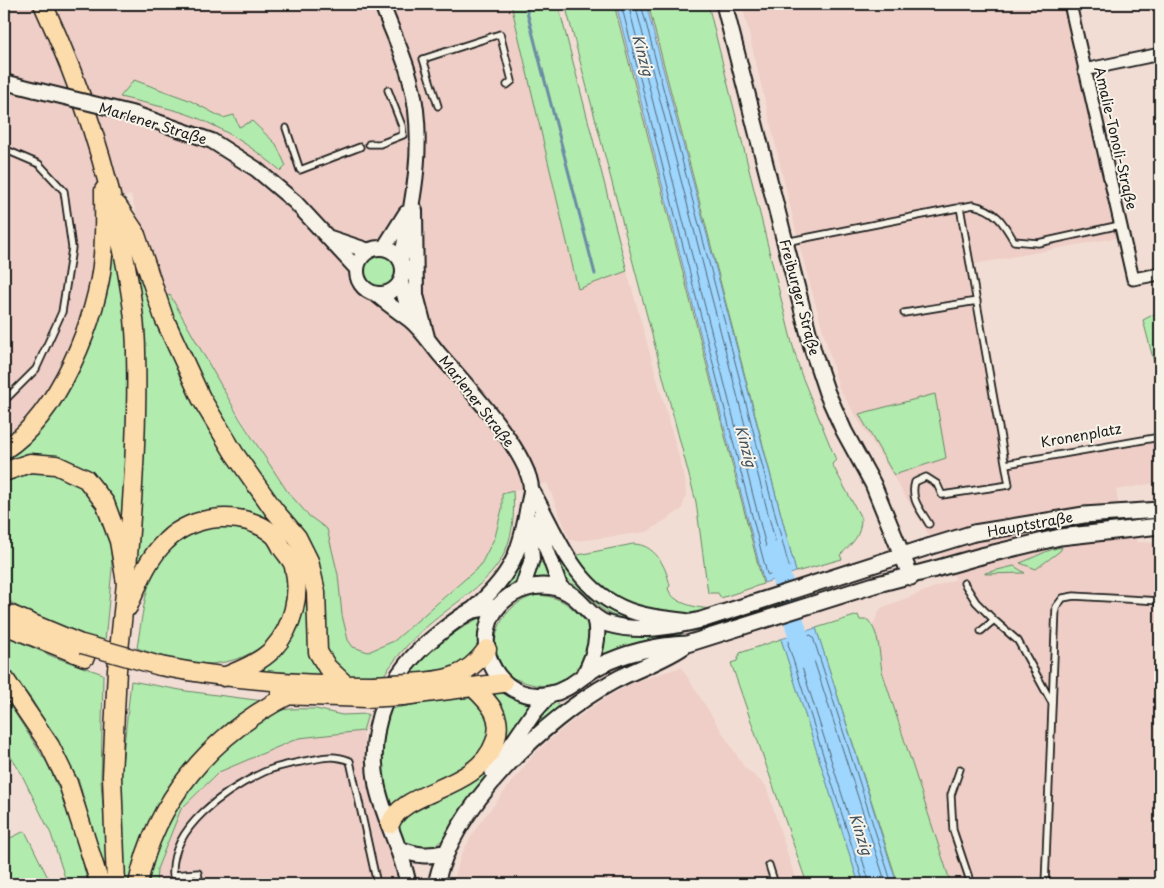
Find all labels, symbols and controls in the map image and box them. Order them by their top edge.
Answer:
water label: Kinzig [627,32,661,80]
street label: Amalie-Tonoli-Straße [1089,64,1143,212]
street label: Marlener Straße [97,97,209,149]
street label: Freiburger Straße [774,237,826,357]
street label: Marlener Straße [434,351,520,451]
street label: Kronenplatz [1039,418,1123,452]
water label: Kinzig [730,423,764,471]
street label: Hauptstraße [985,506,1075,542]
water label: Kinzig [845,810,880,859]

